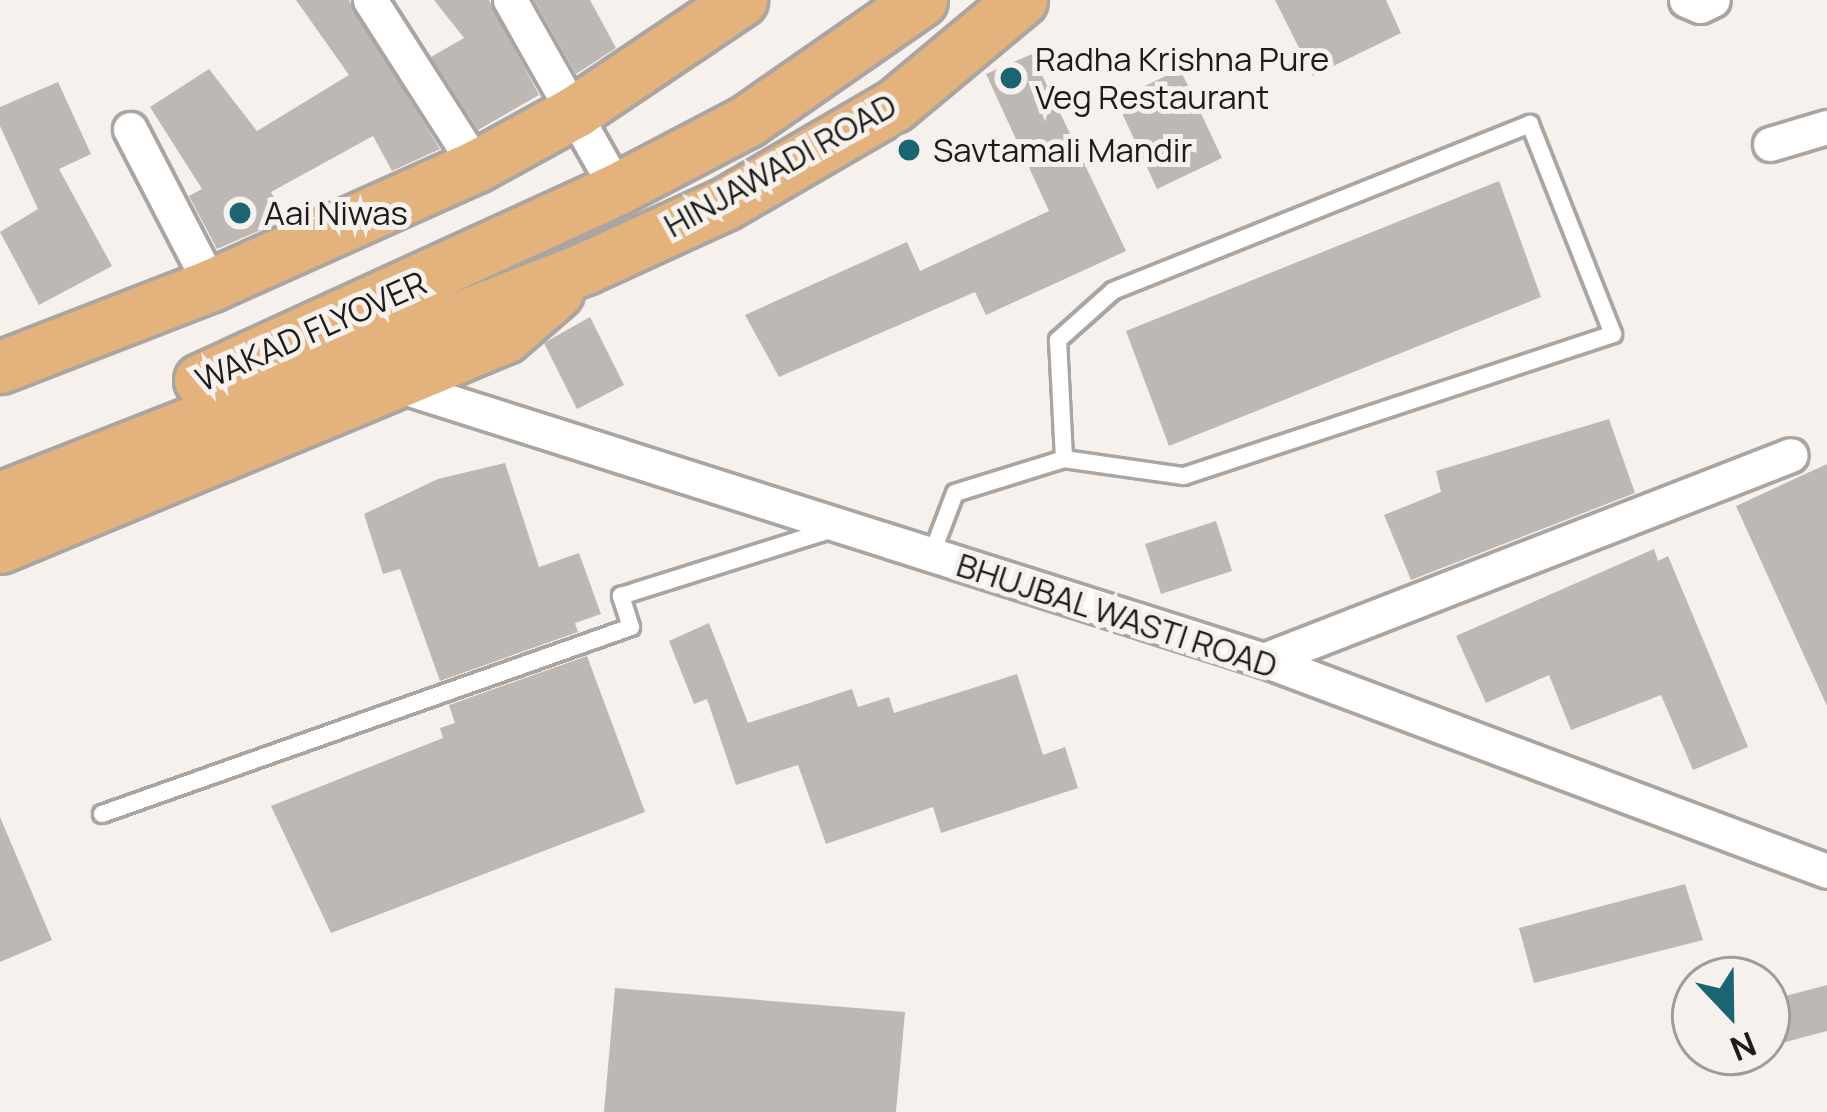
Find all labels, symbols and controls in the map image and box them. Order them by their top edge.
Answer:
place label: Radha Krishna Pure Veg Restaurant [1035,39,1329,117]
marker: Radha Krishna Pure Veg Restaurant [998,65,1024,91]
street label: HINJAWADI ROAD [657,85,903,245]
place label: Savtamali Mandir [933,130,1192,170]
marker: Savtamali Mandir [896,137,922,163]
place label: Aai Niwas [264,193,408,233]
marker: Aai Niwas [227,200,253,226]
street label: WAKAD FLYOVER [190,262,432,400]
street label: BHUJBAL WASTI ROAD [951,544,1283,686]
north arrow [1671,956,1791,1076]
text: N [1724,1022,1763,1072]

